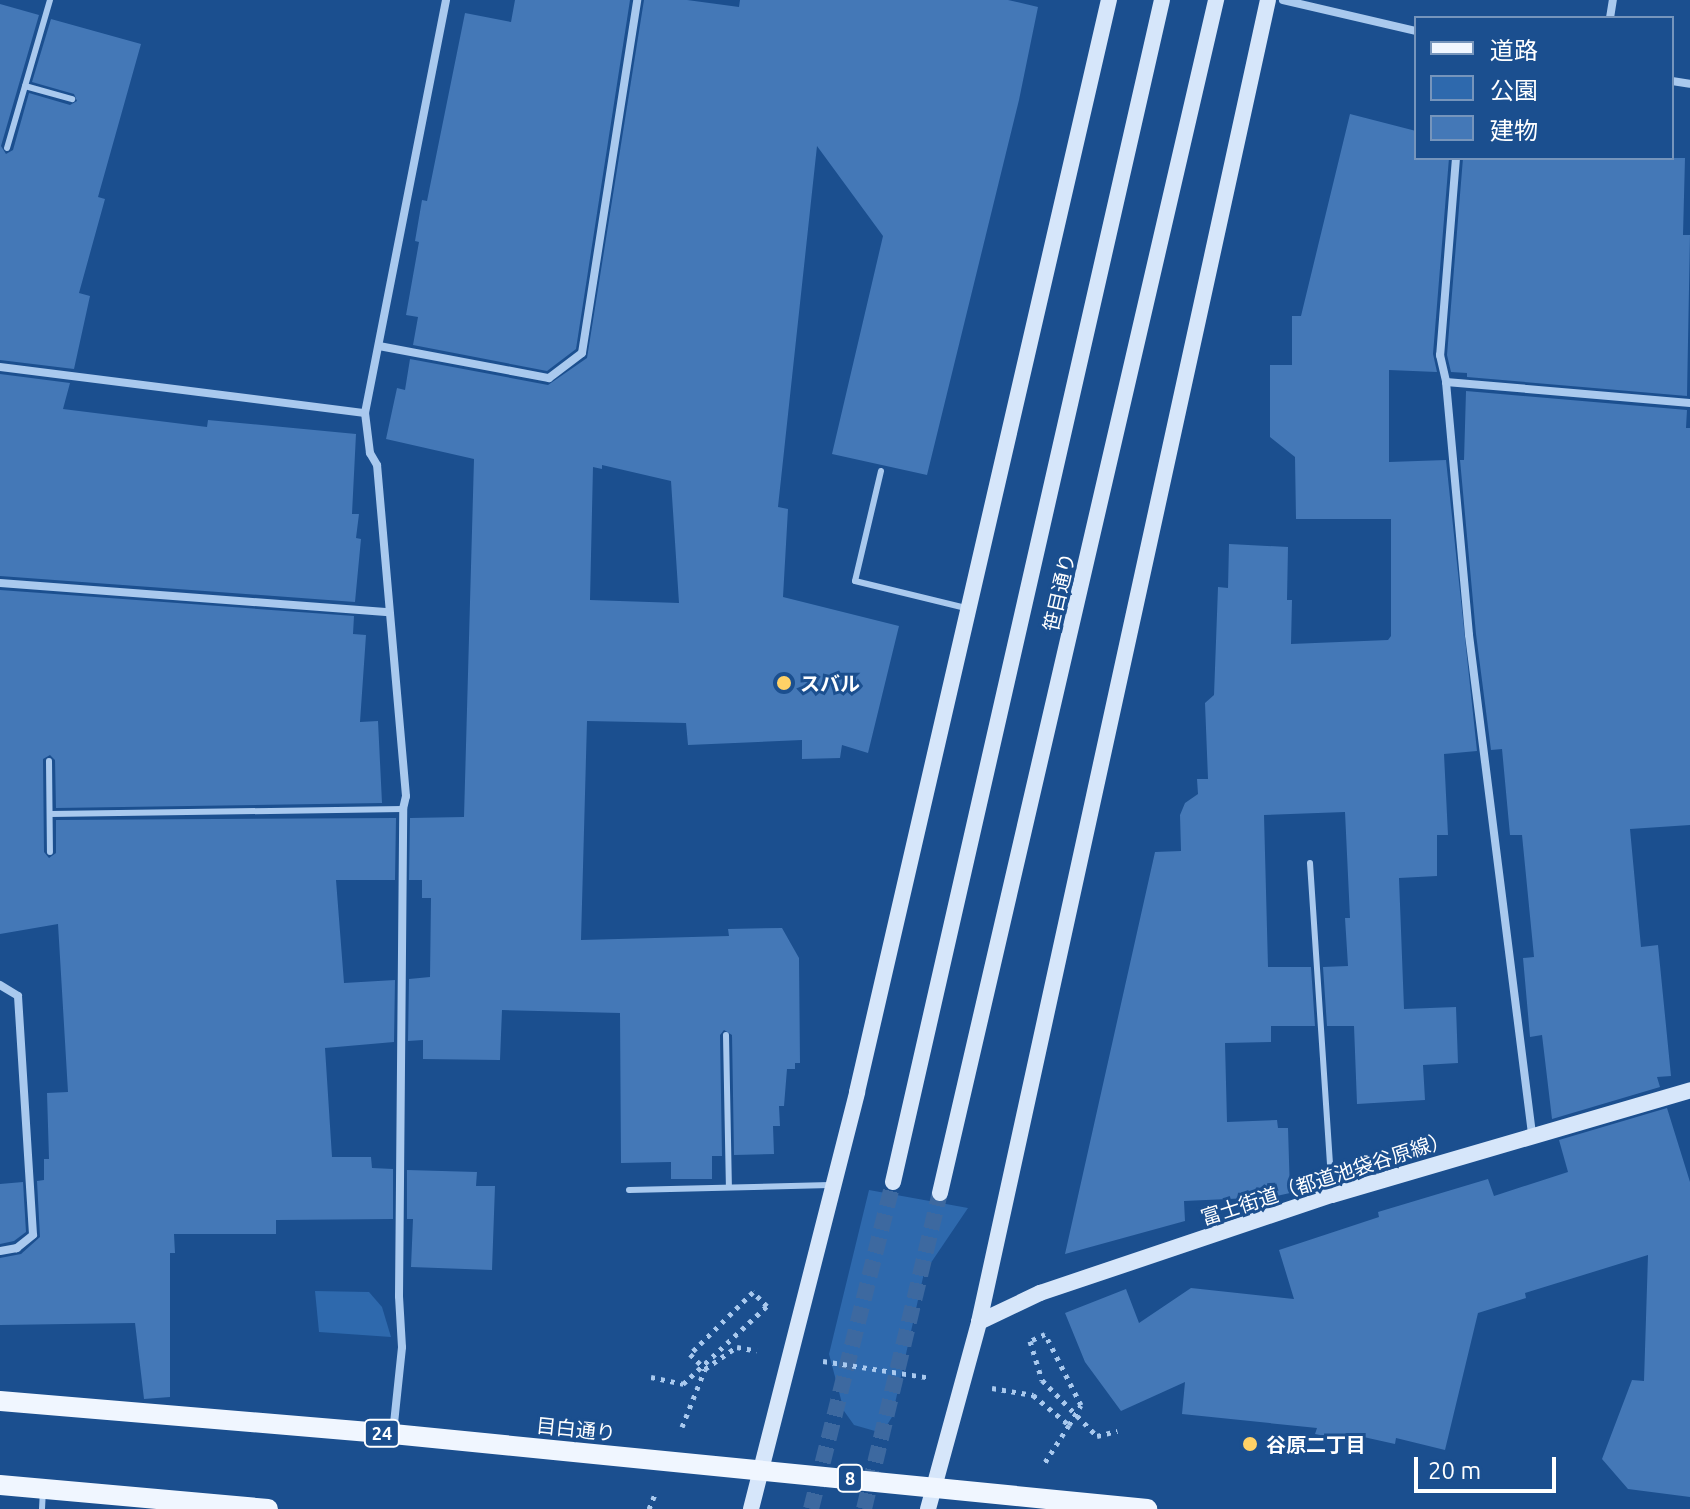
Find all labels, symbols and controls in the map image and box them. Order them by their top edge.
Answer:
legend [1414,16,1674,160]
text: 道路 [1490,37,1538,64]
text: 公園 [1490,77,1538,104]
text: 建物 [1490,117,1538,144]
street label: 笹目通り [1038,550,1080,634]
place label: スバル [800,671,860,695]
marker: スバル [775,674,793,692]
street label: 富士街道（都道池袋谷原線） [1198,1126,1452,1230]
street label: 目白通り [535,1413,617,1445]
road number: 24 [362,1419,402,1447]
place label: 谷原二丁目 [1266,1432,1366,1456]
marker: 谷原二丁目 [1241,1435,1259,1453]
scale bar [1418,1441,1560,1491]
text: 20 m [1428,1457,1481,1484]
road number: 8 [836,1464,864,1492]

